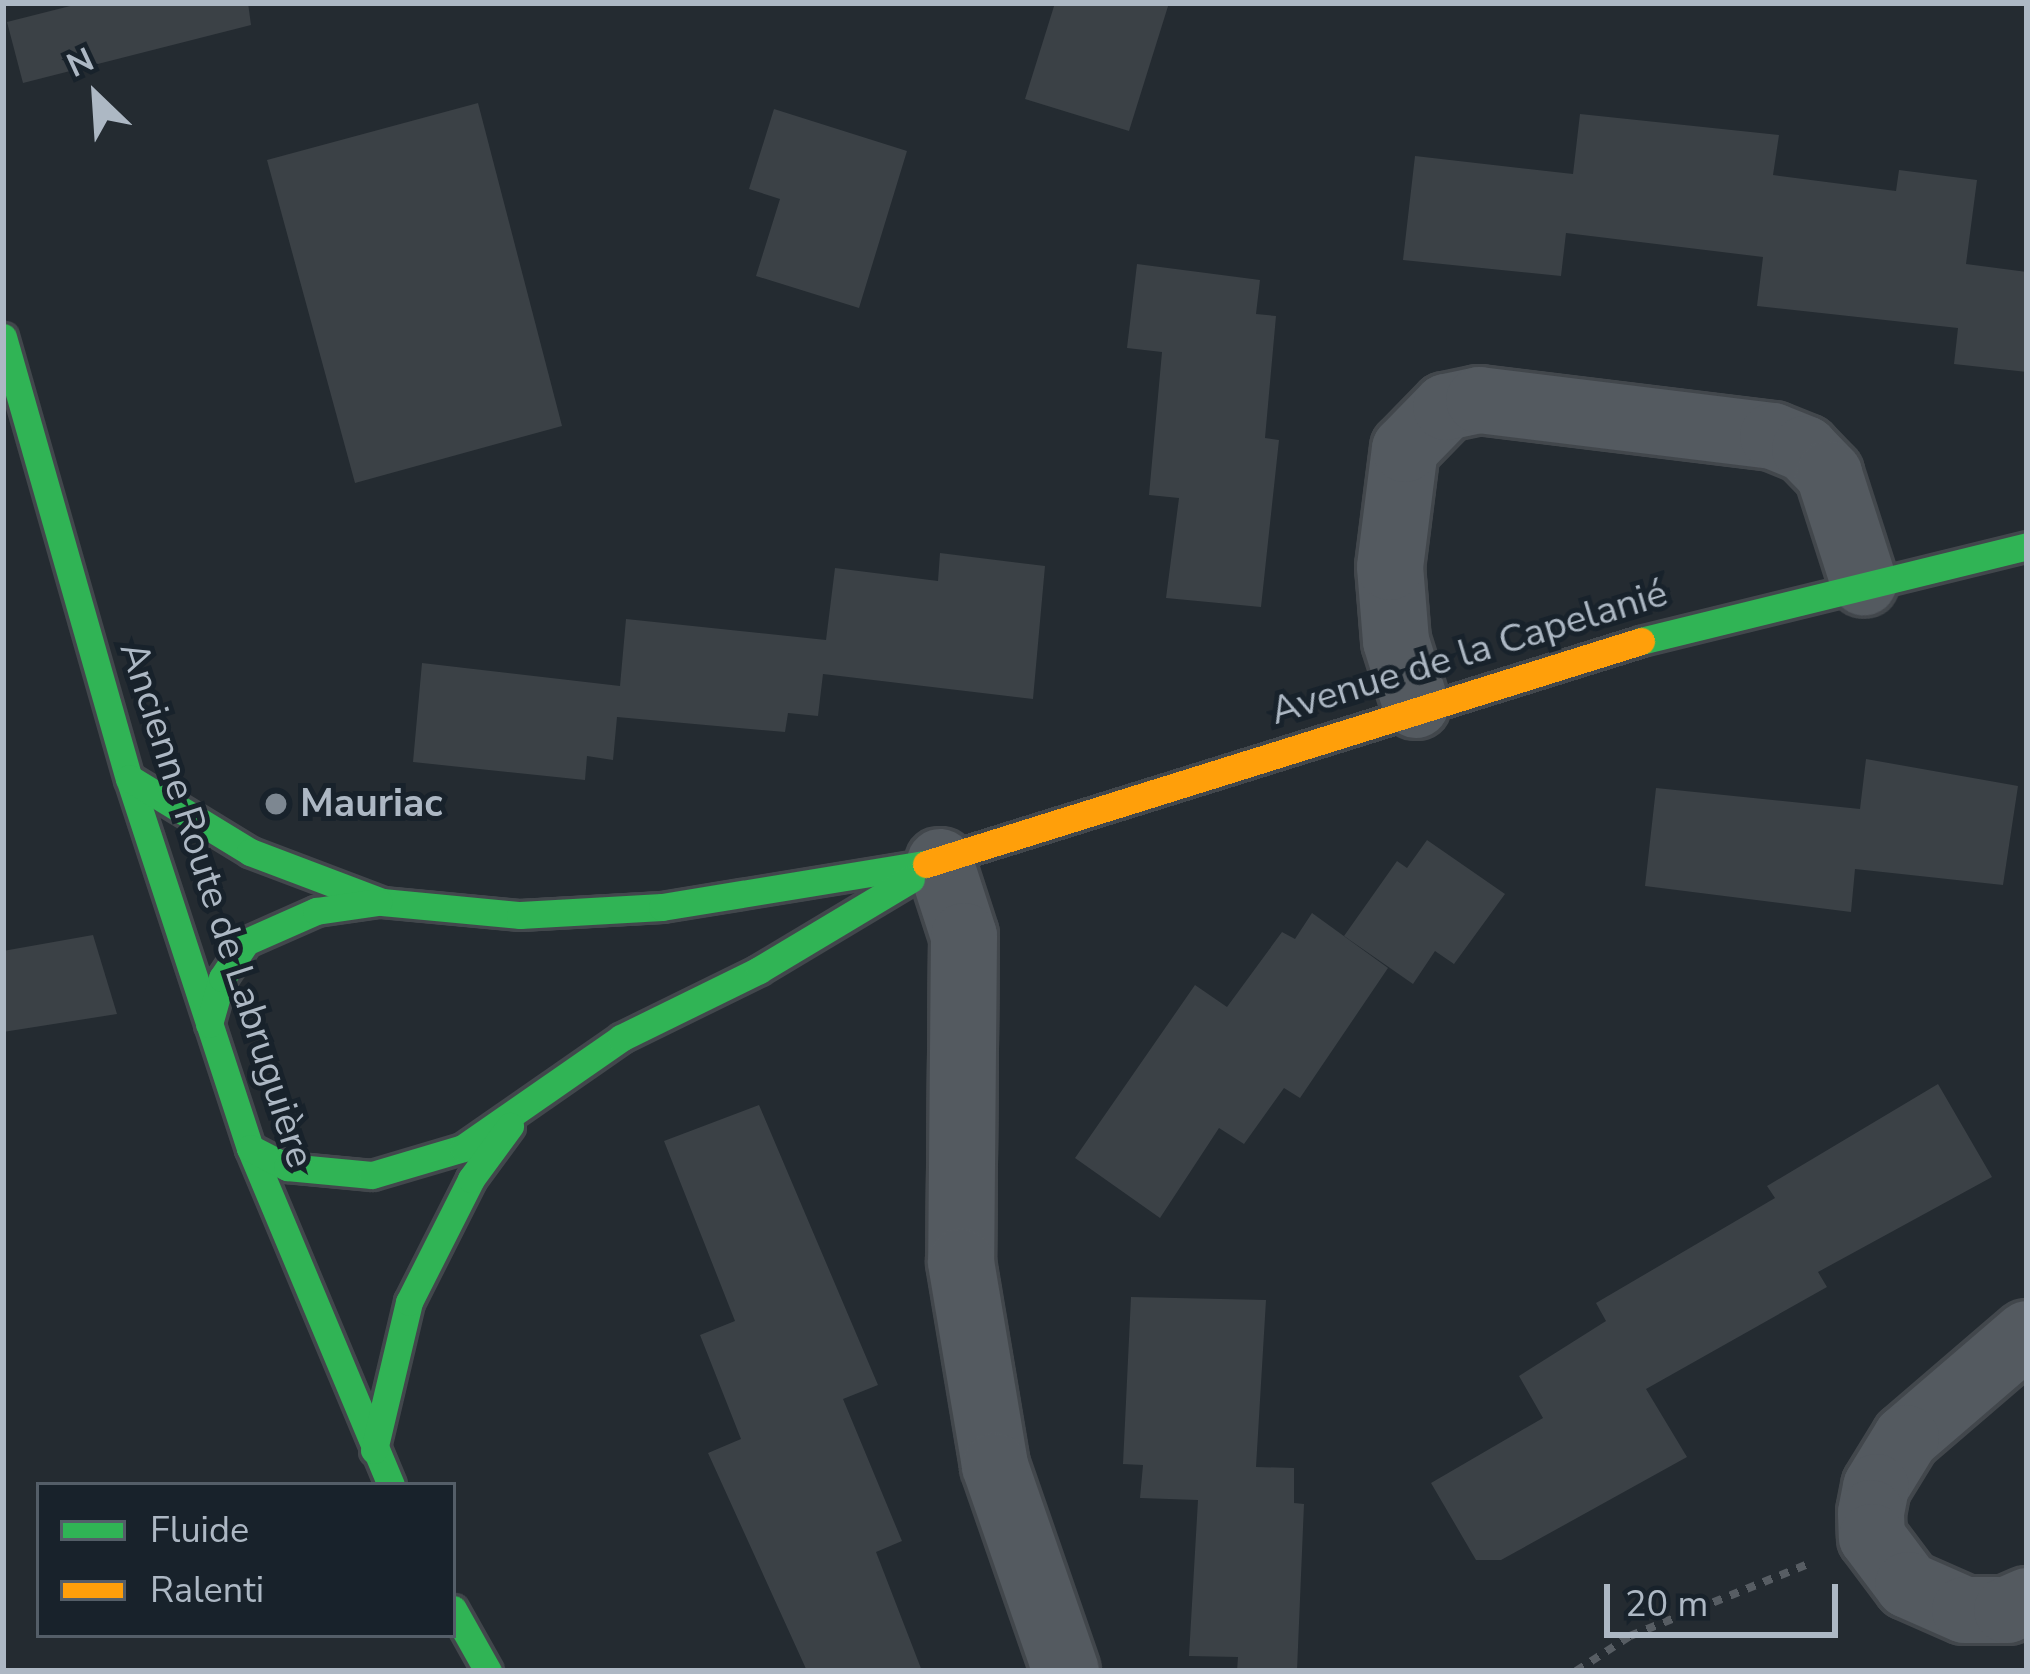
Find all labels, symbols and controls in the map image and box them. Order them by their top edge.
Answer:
north arrow [36,36,156,156]
text: N [60,37,101,89]
street label: Avenue de la Capelanié [1265,570,1673,736]
street label: Ancienne Route de Labruguière [109,636,323,1174]
place label: Mauriac [300,781,443,827]
marker: Mauriac [263,791,289,817]
legend [36,1482,456,1638]
text: Fluide [150,1506,249,1555]
scale bar [1610,1560,1844,1634]
text: Ralenti [150,1566,264,1615]
text: 20 m [1625,1580,1708,1629]

